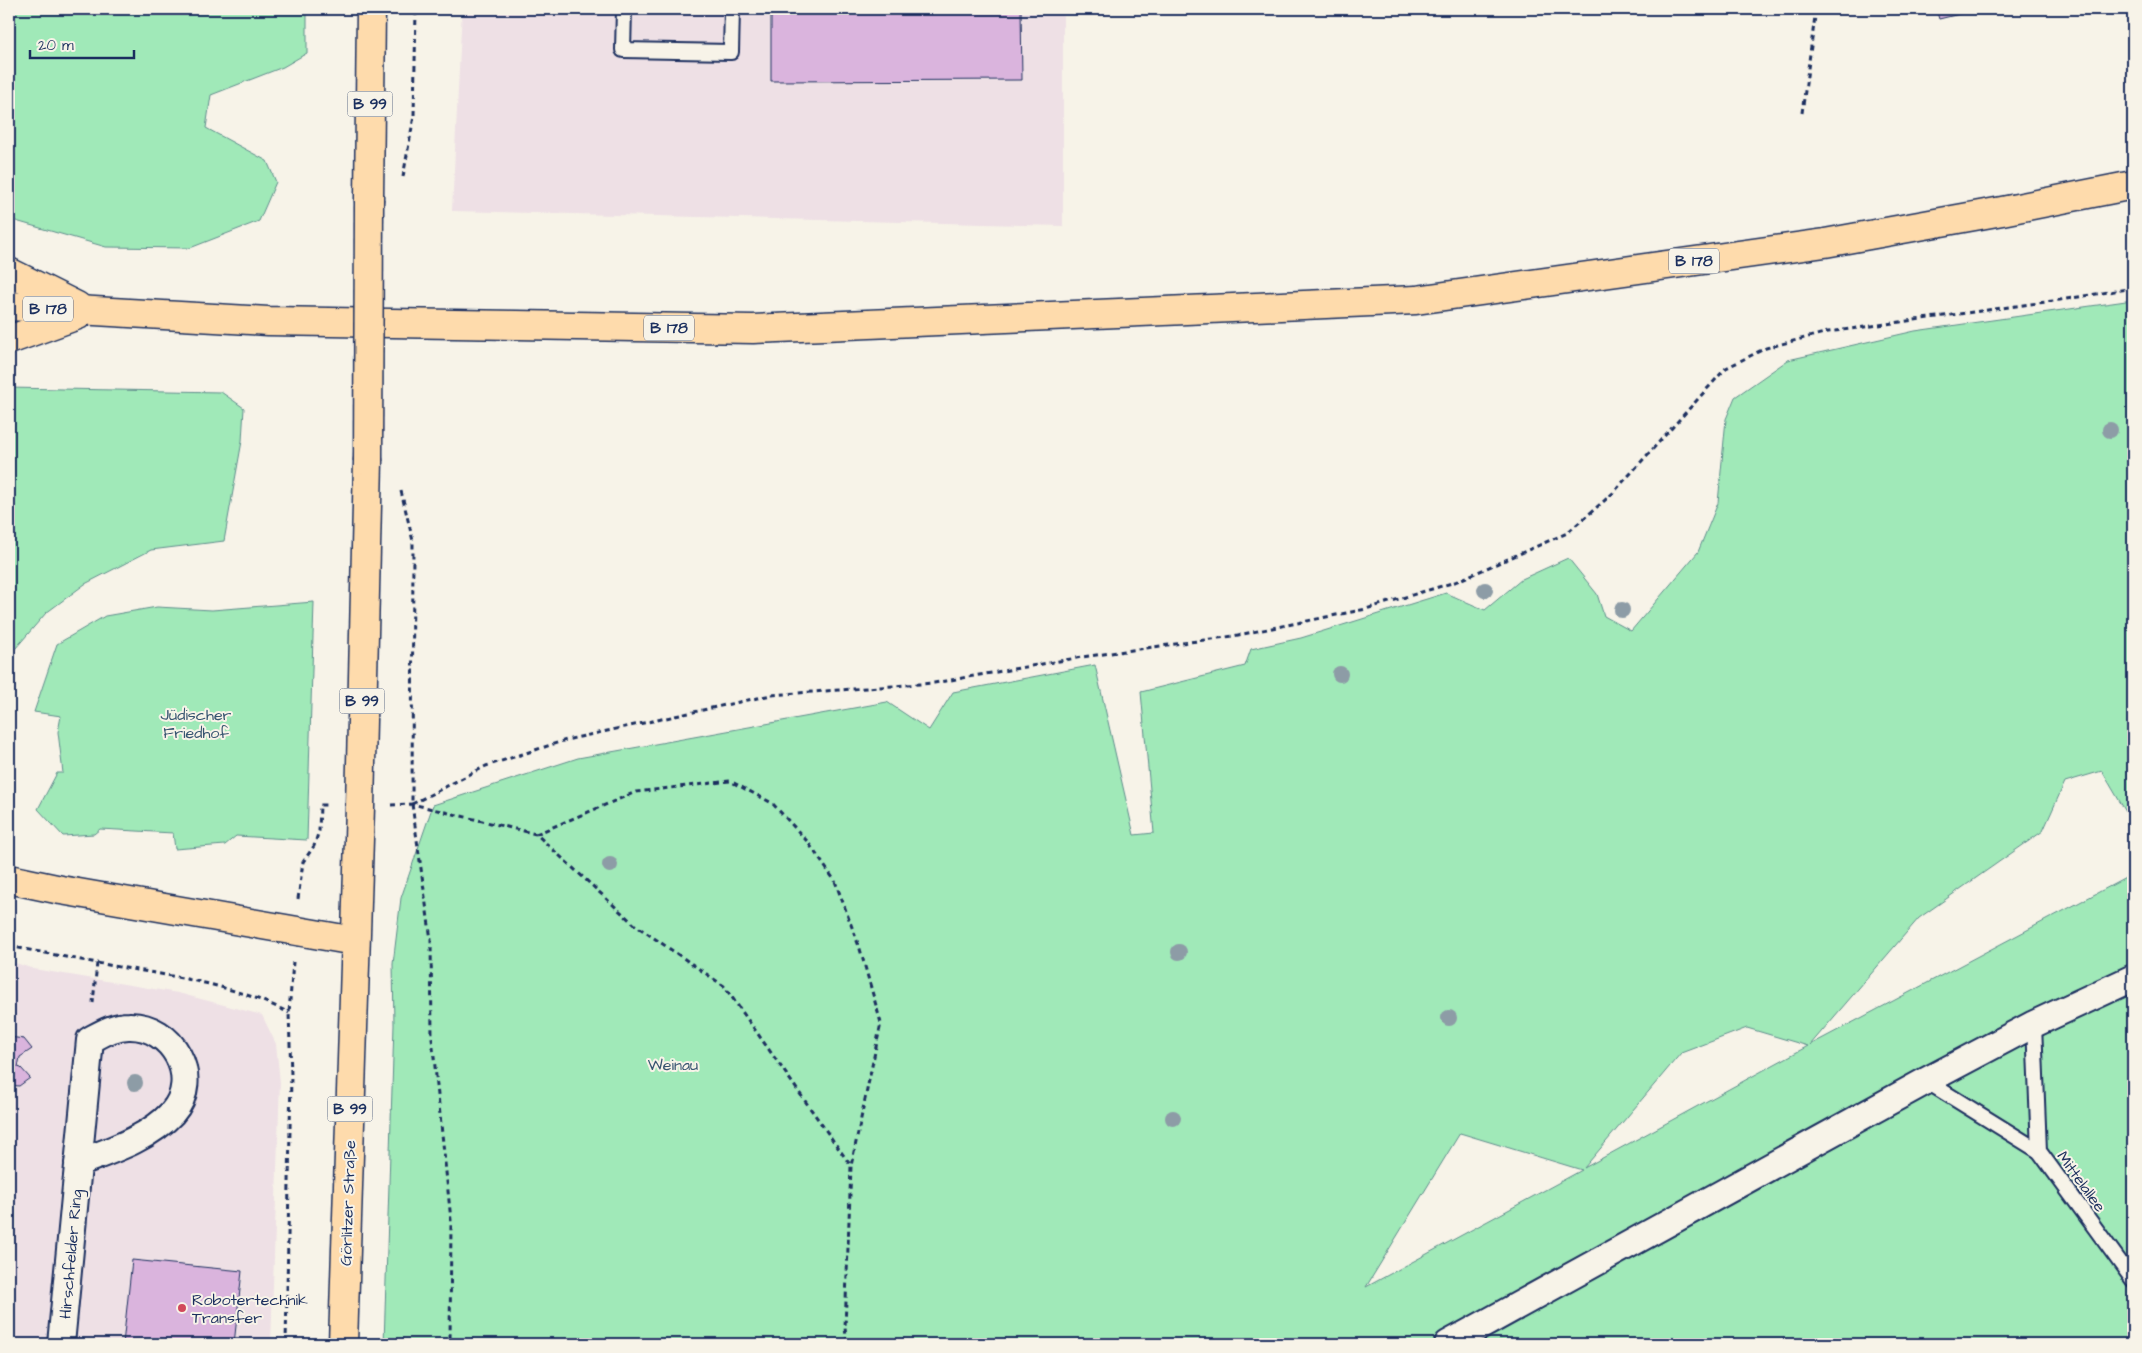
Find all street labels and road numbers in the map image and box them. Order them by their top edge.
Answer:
road number: B 99 [348,92,392,116]
road number: B 178 [1669,248,1719,274]
road number: B 178 [23,296,73,322]
road number: B 178 [644,316,694,340]
road number: B 99 [340,688,384,714]
road number: B 99 [328,1096,372,1122]
street label: Görlitzer Straße [335,1139,361,1266]
street label: Mittelallee [2052,1147,2111,1217]
street label: Hirschfelder Ring [54,1188,89,1320]

